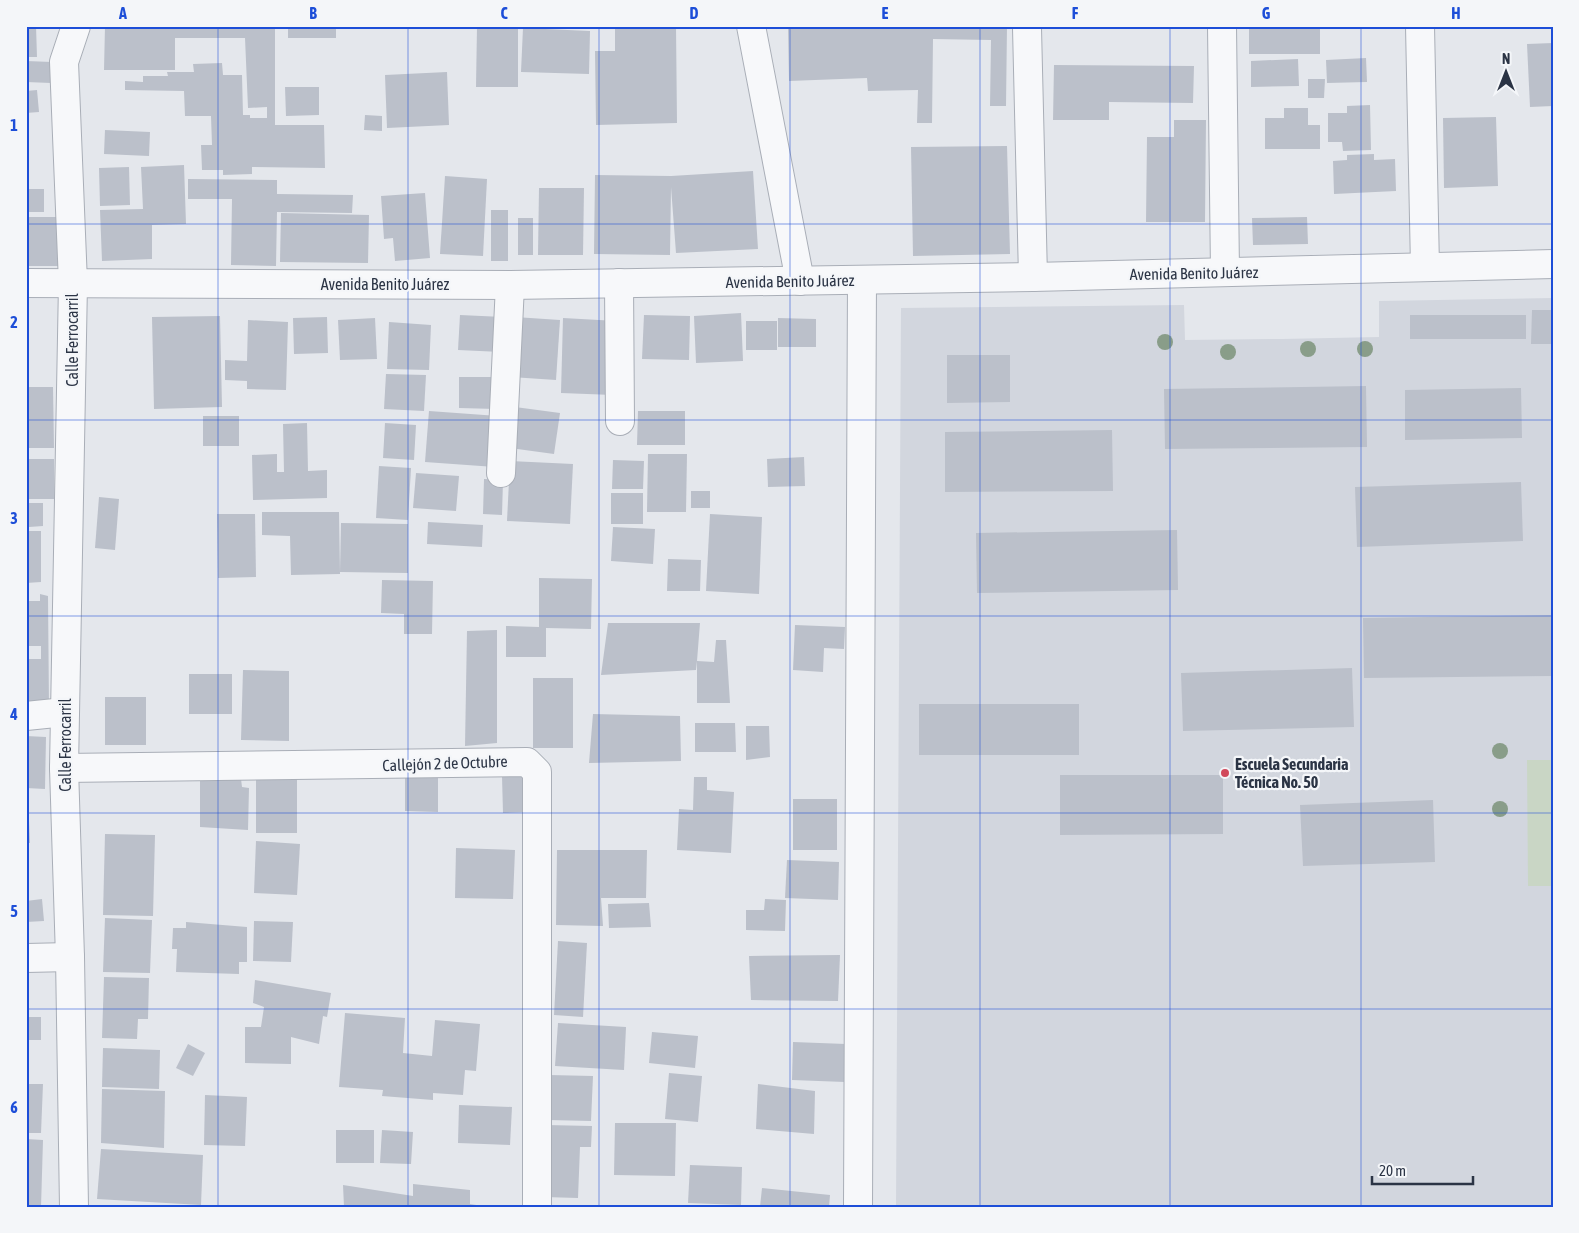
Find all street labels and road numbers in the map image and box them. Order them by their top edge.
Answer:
street label: Avenida Benito Juárez [1130,263,1259,283]
street label: Avenida Benito Juárez [726,271,855,291]
street label: Avenida Benito Juárez [321,275,450,293]
street label: Calle Ferrocarril [63,293,81,387]
street label: Calle Ferrocarril [56,698,74,792]
street label: Callejón 2 de Octubre [382,752,508,775]

